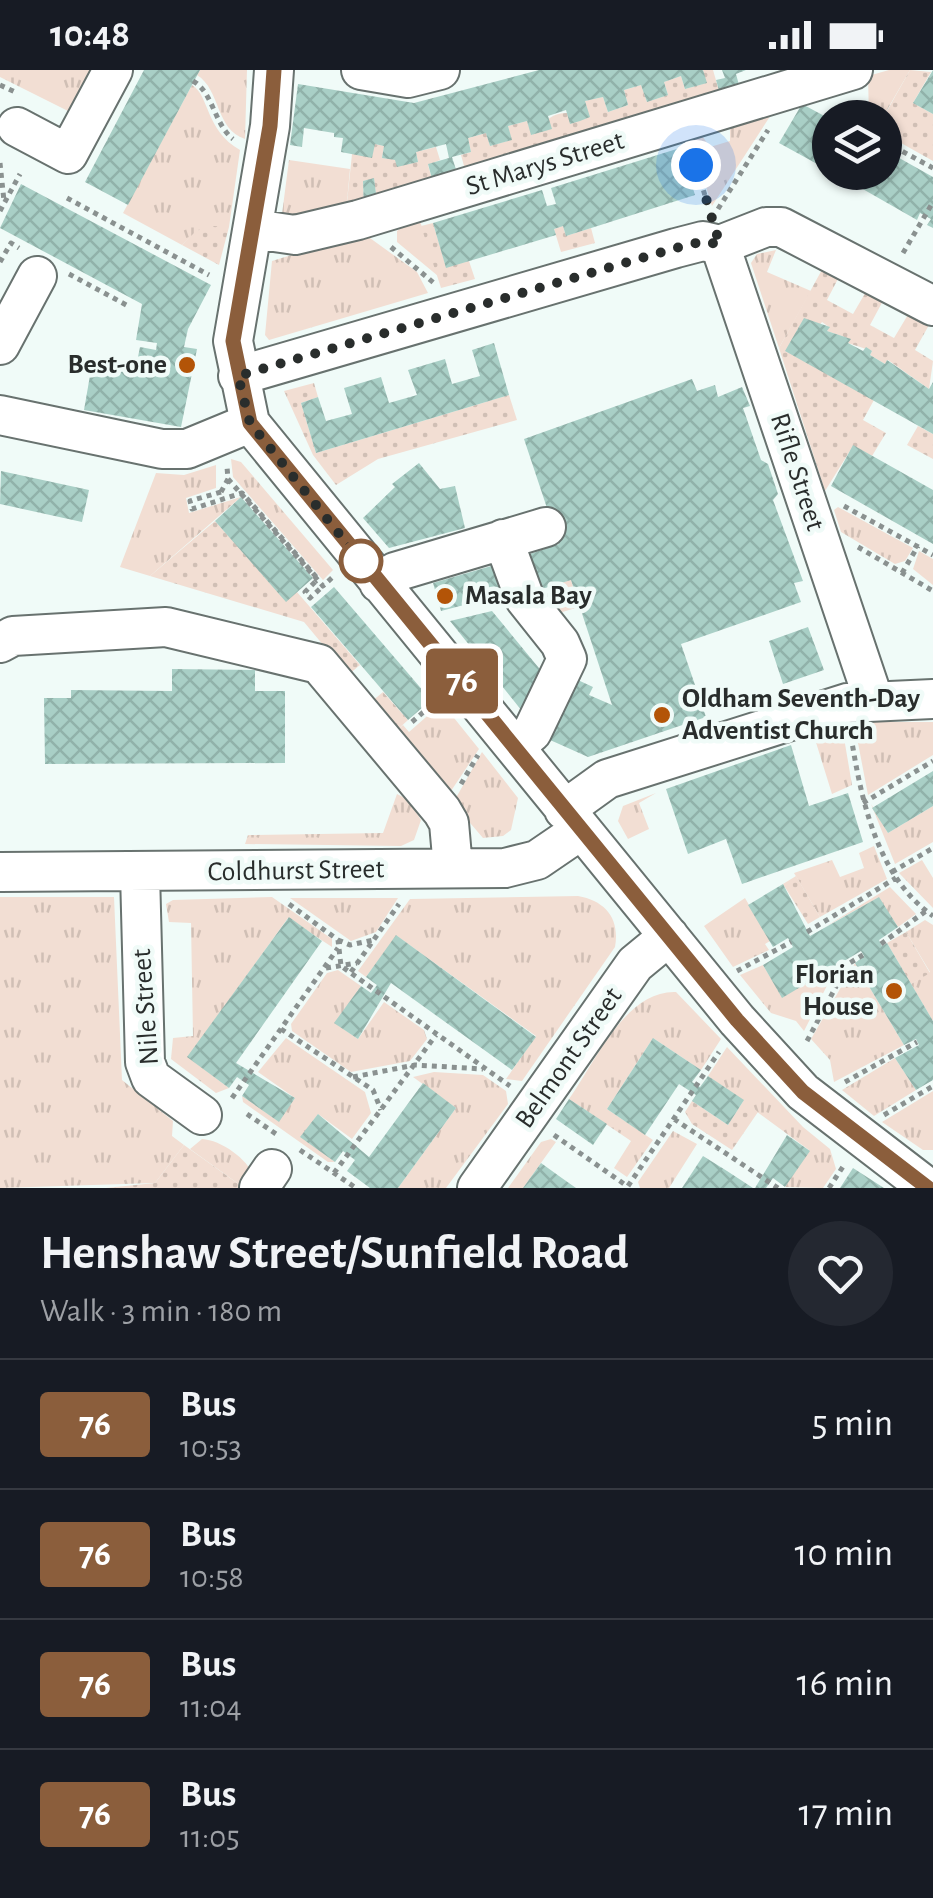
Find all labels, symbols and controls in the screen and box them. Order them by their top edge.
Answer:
text: 10:48 [50,16,130,54]
map controls [812,100,902,190]
button: layers [812,100,902,190]
street label: St Marys Street [463,127,627,201]
your location [671,140,721,190]
place label: Best-one [68,351,167,379]
marker: Best-one [176,354,198,376]
street label: Rifle Street [765,410,829,534]
unlabelled marker [340,540,382,582]
place label: Masala Bay [465,582,592,610]
marker: Masala Bay [434,585,456,607]
line badge: 76 [417,648,507,714]
text: 76 [446,664,478,699]
place label: Oldham Seventh-Day Adventist Church [682,685,921,745]
marker: Oldham Seventh-Day Adventist Church [651,704,673,726]
street label: Coldhurst Street [207,855,385,887]
street label: Nile Street [128,948,164,1066]
place label: Florian House [795,961,874,1021]
marker: Florian House [883,980,905,1002]
street label: Belmont Street [510,983,628,1133]
button: heart [788,1221,893,1326]
text: Henshaw Street/Sunfield Road [40,1230,629,1278]
text: Walk · 3 min · 180 m [40,1295,282,1327]
text: Bus [180,1386,236,1424]
text: 5 min [812,1405,893,1443]
text: 76 [79,1407,111,1442]
text: 10:53 [180,1431,242,1463]
text: Bus [180,1516,236,1554]
text: 10 min [794,1535,893,1573]
text: 76 [79,1537,111,1572]
text: 10:58 [180,1561,244,1593]
text: Bus [180,1646,236,1684]
text: 16 min [797,1665,893,1703]
text: 76 [79,1667,111,1702]
text: 11:04 [180,1691,242,1723]
text: Bus [180,1776,236,1814]
text: 17 min [799,1795,893,1833]
text: 76 [79,1797,111,1832]
text: 11:05 [180,1821,240,1853]

